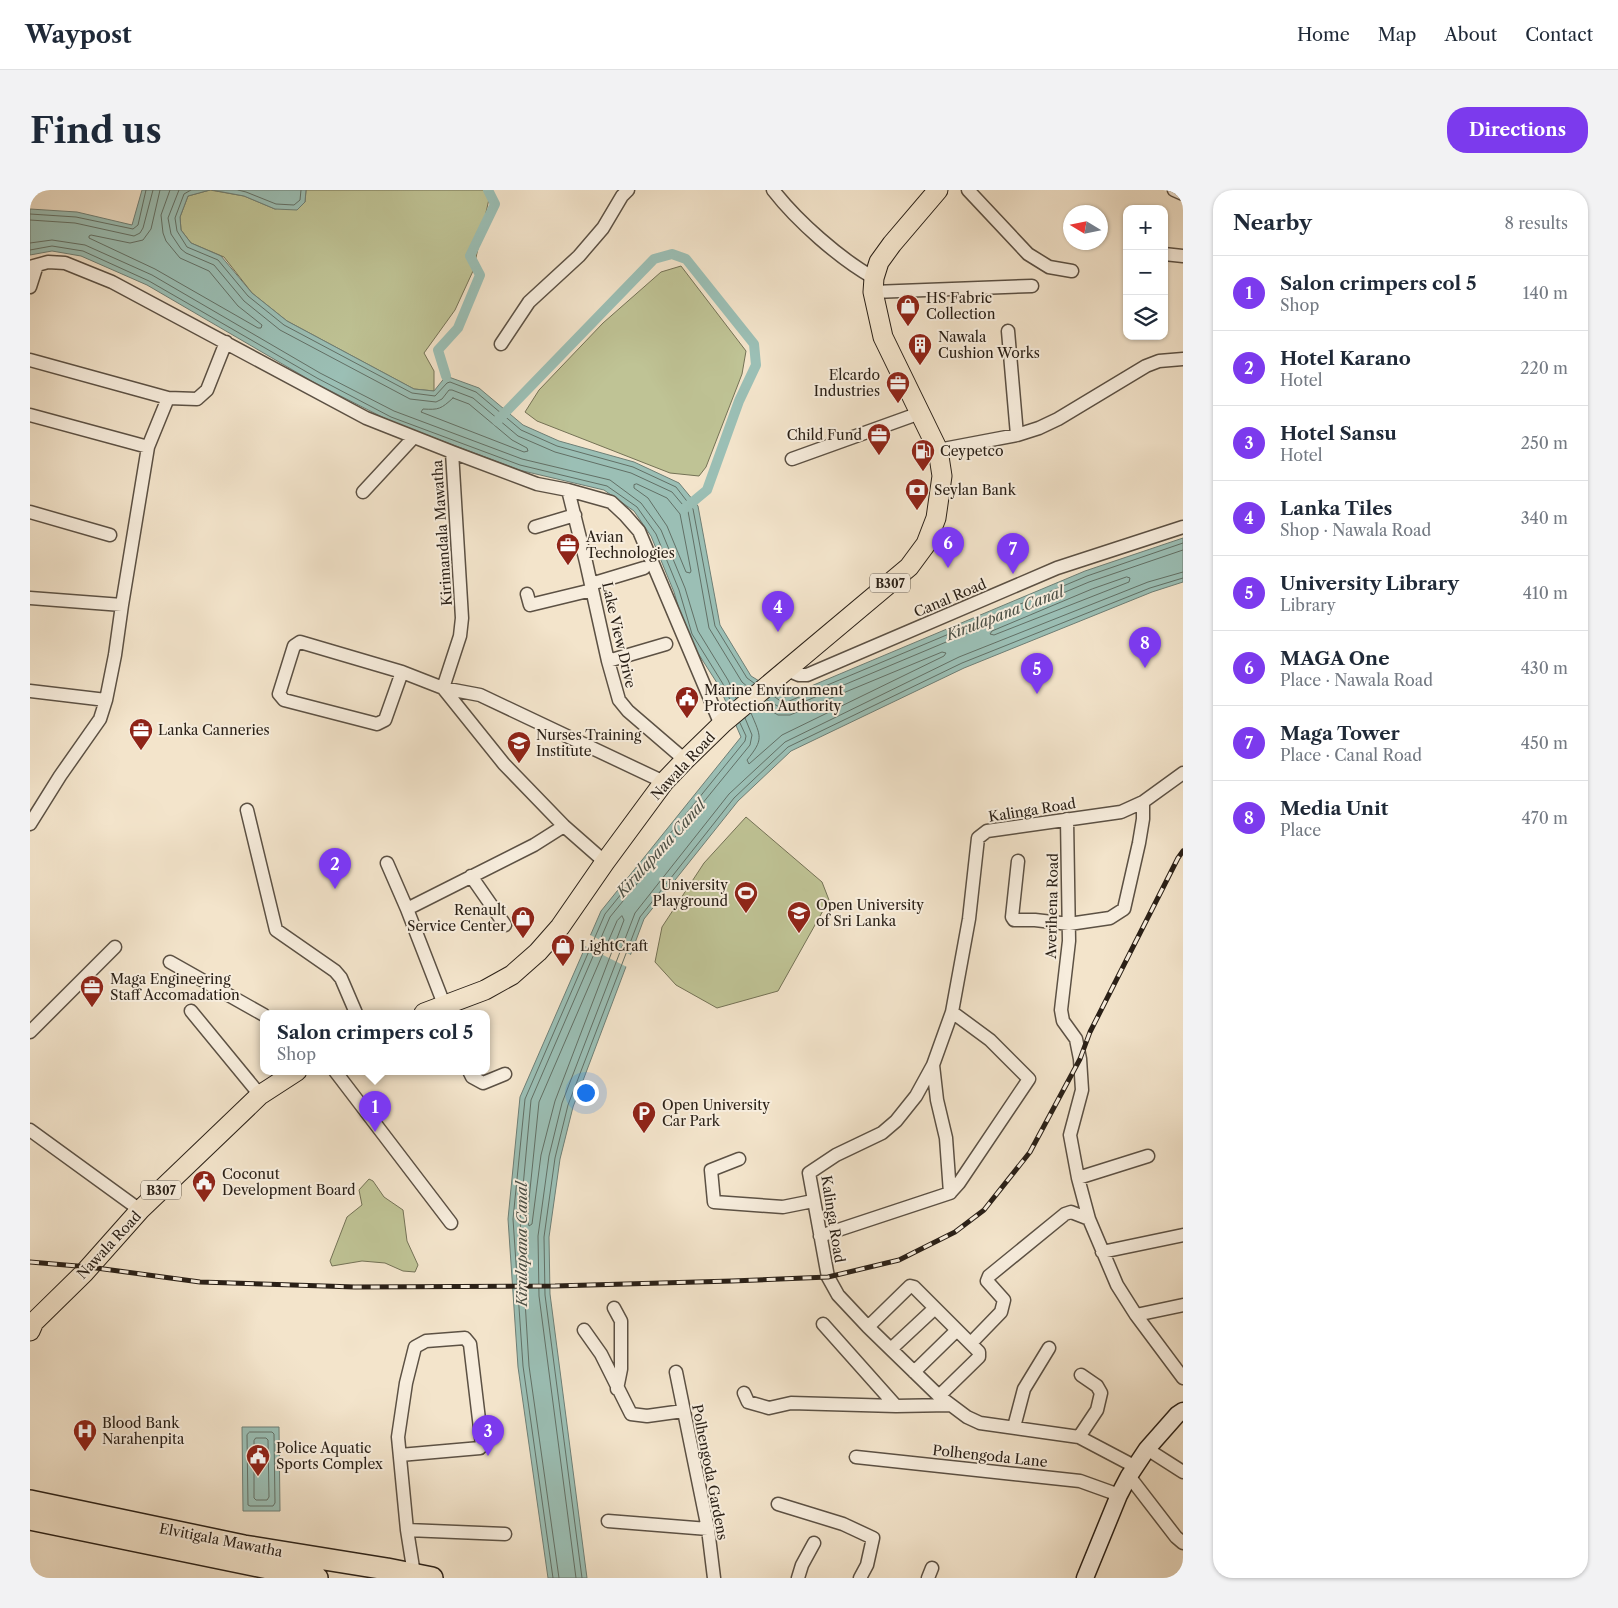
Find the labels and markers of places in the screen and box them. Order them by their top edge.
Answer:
place label: HS Fabric Collection [926,289,996,323]
shop icon: HS Fabric Collection [895,293,921,327]
place label: Nawala Cushion Works [938,328,1040,362]
building icon: Nawala Cushion Works [907,332,933,366]
place label: Elcardo Industries [814,366,880,400]
office icon: Elcardo Industries [885,370,911,404]
office icon: Child Fund [866,422,892,456]
place label: Child Fund [787,426,862,444]
fuel station icon: Ceypetco [910,438,936,472]
place label: Ceypetco [940,442,1004,460]
bank icon: Seylan Bank [904,477,930,511]
place label: Seylan Bank [934,481,1017,499]
pin: 6 [932,527,964,568]
place label: Avian Technologies [585,528,675,562]
office icon: Avian Technologies [555,532,581,566]
pin: 7 [997,533,1029,574]
pin: 4 [762,591,794,632]
pin: 8 [1129,627,1161,668]
pin: 5 [1021,653,1053,694]
place label: Marine Environment Protection Authority [704,681,844,715]
public building icon: Marine Environment Protection Authority [674,685,700,719]
office icon: Lanka Canneries [128,717,154,751]
place label: Lanka Canneries [158,721,270,739]
place label: Nurses Training Institute [536,726,642,760]
school or university icon: Nurses Training Institute [506,730,532,764]
pin: 2 [319,848,351,889]
place label: University Playground [652,876,728,910]
sports icon: University Playground [733,880,759,914]
place label: Open University of Sri Lanka [816,896,924,930]
school or university icon: Open University of Sri Lanka [786,900,812,934]
place label: Renault Service Center [407,901,506,935]
shop icon: Renault Service Center [510,905,536,939]
shop icon: LightCraft [550,933,576,967]
place label: LightCraft [580,937,649,955]
place label: Maga Engineering Staff Accomadation [110,970,240,1004]
office icon: Maga Engineering Staff Accomadation [79,974,105,1008]
pin: 1 [359,1091,391,1132]
place label: Open University Car Park [662,1096,770,1130]
parking icon: Open University Car Park [631,1100,657,1134]
place label: Coconut Development Board [222,1165,356,1199]
public building icon: Coconut Development Board [191,1169,217,1203]
place label: Blood Bank Narahenpita [102,1414,185,1448]
pin: 3 [472,1415,504,1456]
hospital icon: Blood Bank Narahenpita [72,1418,98,1452]
place label: Police Aquatic Sports Complex [276,1439,384,1473]
public building icon: Police Aquatic Sports Complex [245,1443,271,1477]

